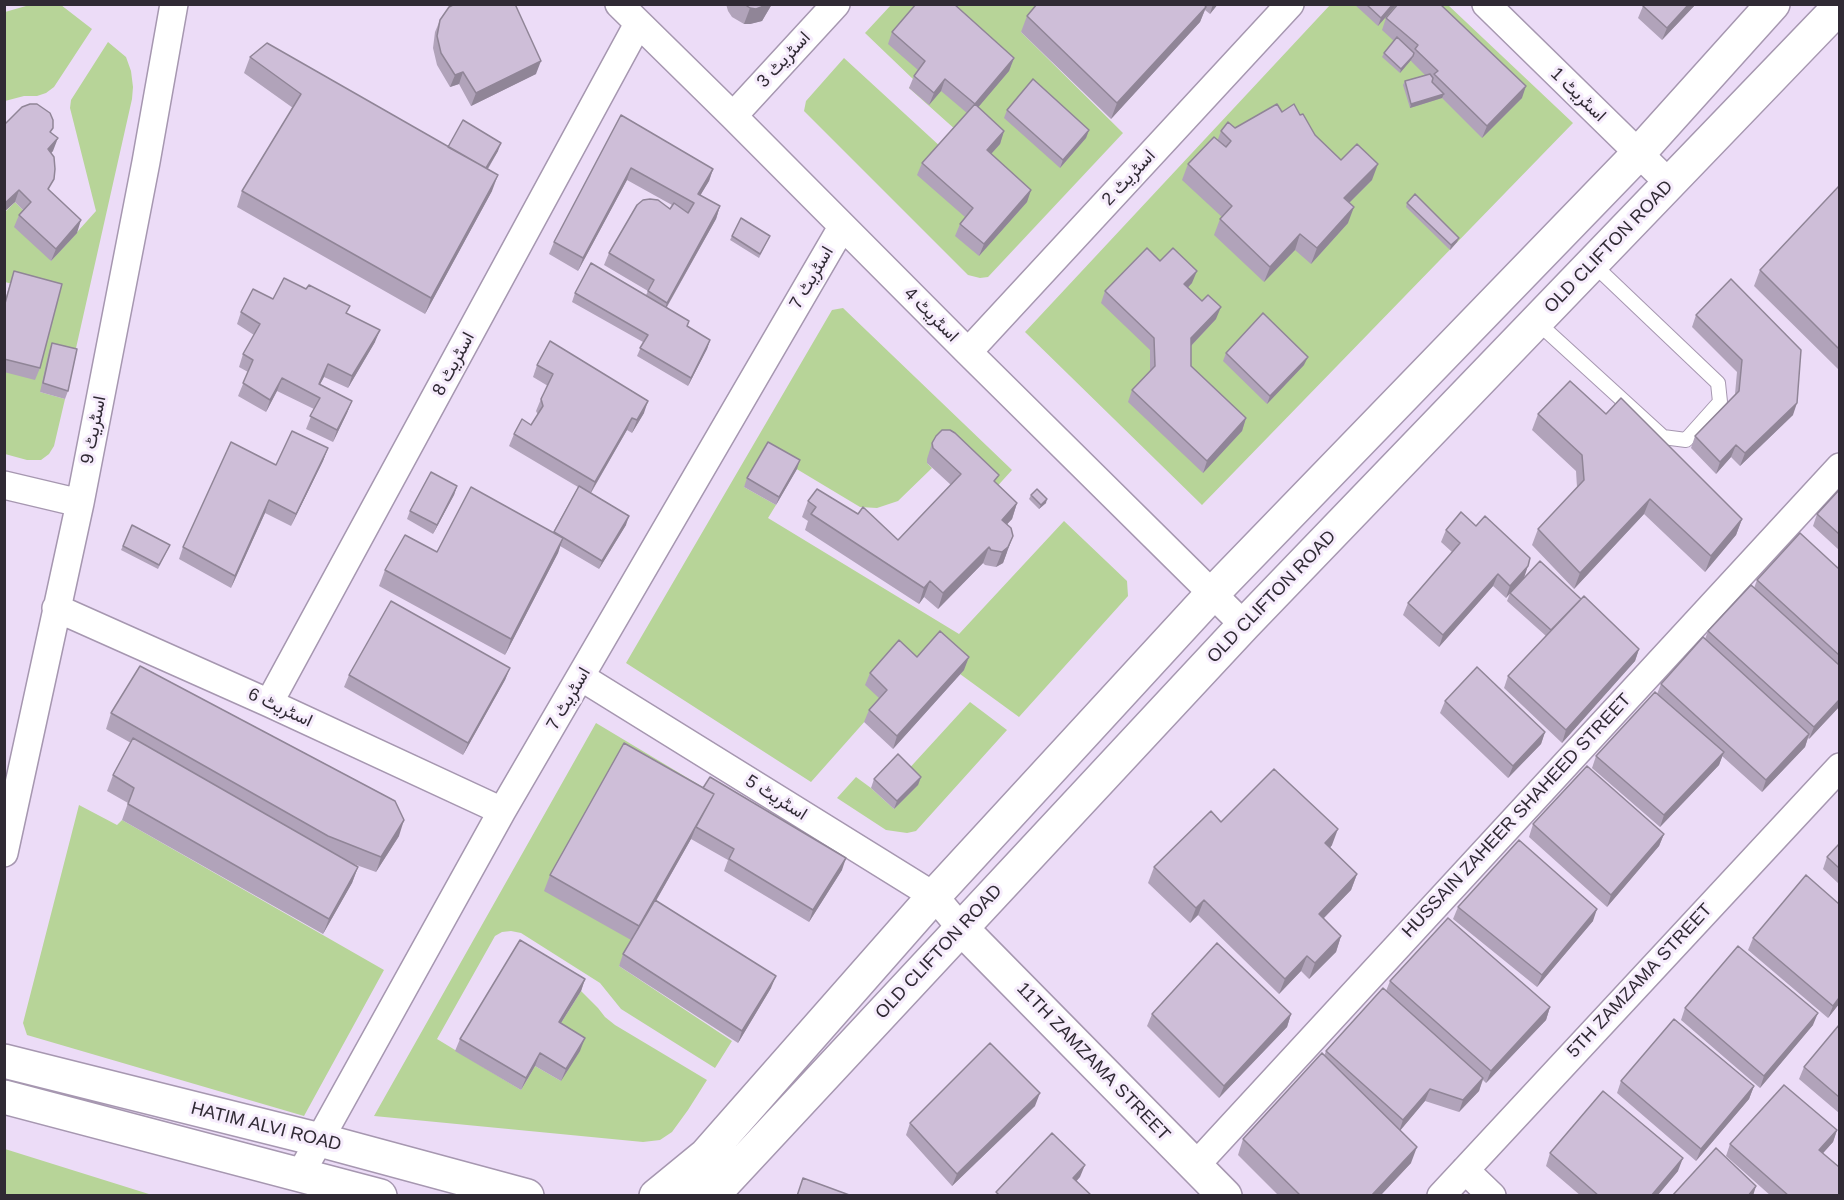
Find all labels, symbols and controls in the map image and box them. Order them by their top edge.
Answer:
street label: اسٹریٹ 3 [753,27,815,93]
street label: اسٹریٹ 1 [1546,63,1610,127]
street label: اسٹریٹ 2 [1098,145,1160,211]
street label: OLD CLIFTON ROAD [1540,176,1678,318]
street label: اسٹریٹ 7 [785,243,839,313]
street label: اسٹریٹ 4 [899,283,963,347]
street label: اسٹریٹ 8 [428,329,480,399]
street label: اسٹریٹ 9 [77,394,111,466]
street label: OLD CLIFTON ROAD [1203,526,1341,668]
street label: اسٹریٹ 7 [542,664,596,734]
street label: اسٹریٹ 6 [244,684,316,732]
street label: HUSSAIN ZAHEER SHAHEED STREET [1398,689,1636,943]
street label: اسٹریٹ 5 [741,771,811,825]
street label: OLD CLIFTON ROAD [871,880,1007,1024]
street label: 5TH ZAMZAMA STREET [1563,899,1717,1063]
street label: 11TH ZAMZAMA STREET [1012,978,1174,1146]
street label: HATIM ALVI ROAD [189,1098,343,1156]

